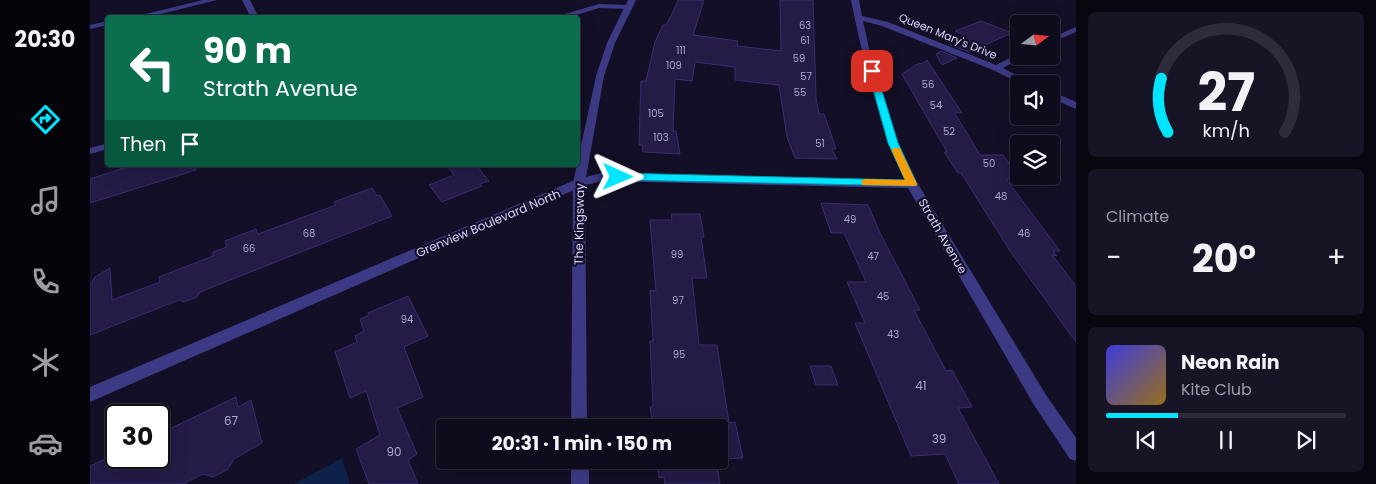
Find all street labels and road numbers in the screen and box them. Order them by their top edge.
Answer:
street label: Queen Mary's Drive [897,9,1000,63]
street label: The Kingsway [570,183,588,265]
street label: Grenview Boulevard North [413,185,563,261]
street label: Strath Avenue [915,195,971,277]

